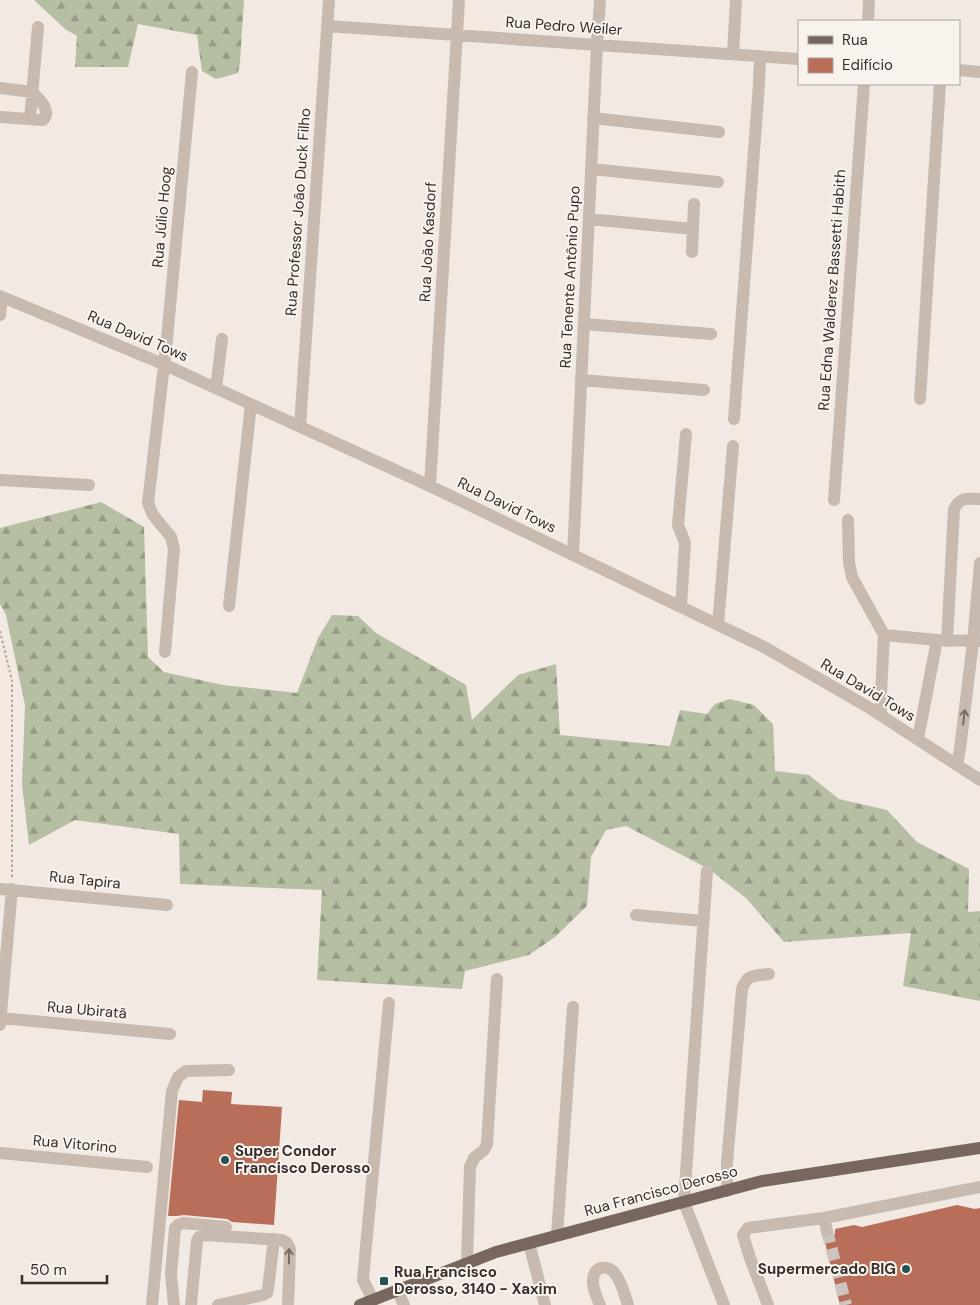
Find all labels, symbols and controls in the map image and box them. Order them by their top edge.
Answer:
street label: Rua Pedro Weiler [505,12,624,40]
legend [798,20,960,85]
text: Rua [842,30,868,50]
text: Edifício [842,55,893,75]
street label: Rua Professor João Duck Filho [281,107,315,317]
street label: Rua Júlio Hoog [148,165,176,269]
street label: Rua Edna Walderez Bassetti Habith [814,169,850,411]
street label: Rua João Kasdorf [415,181,441,303]
street label: Rua Tenente Antônio Pupo [555,185,585,369]
street label: Rua David Tows [85,306,191,366]
street label: Rua David Tows [454,472,560,538]
street label: Rua David Tows [817,654,919,726]
one-way arrow [959,709,969,725]
street label: Rua Tapira [48,866,122,894]
street label: Rua Ubiratã [46,997,128,1023]
street label: Rua Vitorino [32,1130,118,1158]
place label: Super Condor Francisco Derosso [235,1141,370,1178]
marker: Super Condor Francisco Derosso [219,1154,231,1166]
street label: Rua Francisco Derosso [582,1161,740,1221]
one-way arrow [284,1249,294,1265]
scale bar [22,1252,108,1284]
place label: Supermercado BIG [758,1259,896,1279]
text: 50 m [30,1260,67,1280]
place label: Rua Francisco Derosso, 3140 - Xaxim [394,1262,557,1299]
marker: Supermercado BIG [900,1263,912,1275]
marker: Rua Francisco Derosso, 3140 - Xaxim [378,1275,390,1287]

